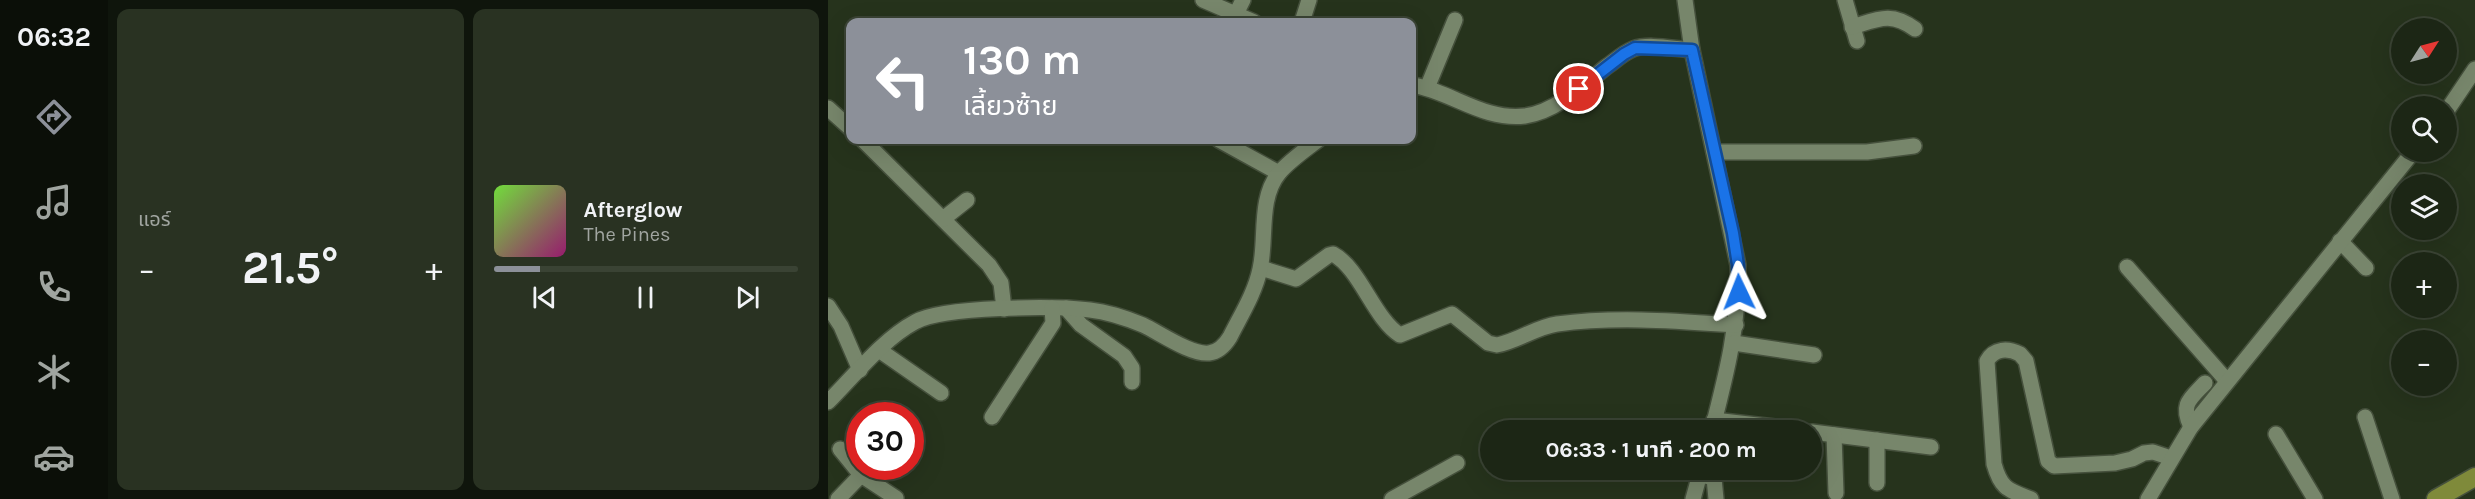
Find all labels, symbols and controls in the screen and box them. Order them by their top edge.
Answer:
north arrow [2391,18,2457,84]
map controls [2391,18,2457,396]
text: 06:32 [17,21,91,53]
text: 130 m [963,35,1081,85]
icon: left [864,42,942,120]
pin [1553,63,1604,114]
icon: arrive [1562,72,1595,105]
text: เลี้ยวซ้าย [963,90,1057,122]
icon: directions [33,96,75,138]
button: search [2391,96,2457,162]
button: layers [2391,174,2457,240]
icon: music [33,181,75,223]
text: Afterglow [584,197,683,223]
text: แอร์ [138,208,170,231]
text: The Pines [584,223,670,246]
text: 21.5° [242,242,339,294]
text: − [138,250,155,288]
text: + [425,250,443,288]
button: + [2391,252,2457,318]
position arrow [1707,260,1771,324]
icon: phone [33,266,75,308]
icon: previous [528,281,561,314]
icon: pause [629,281,662,314]
icon: next [731,281,764,314]
button: − [2391,330,2457,396]
icon: climate [33,351,75,393]
speed limit sign: 30 [846,402,924,480]
icon: car [33,436,75,478]
text: 06:33 · 1 นาที · 200 m [1545,437,1757,463]

